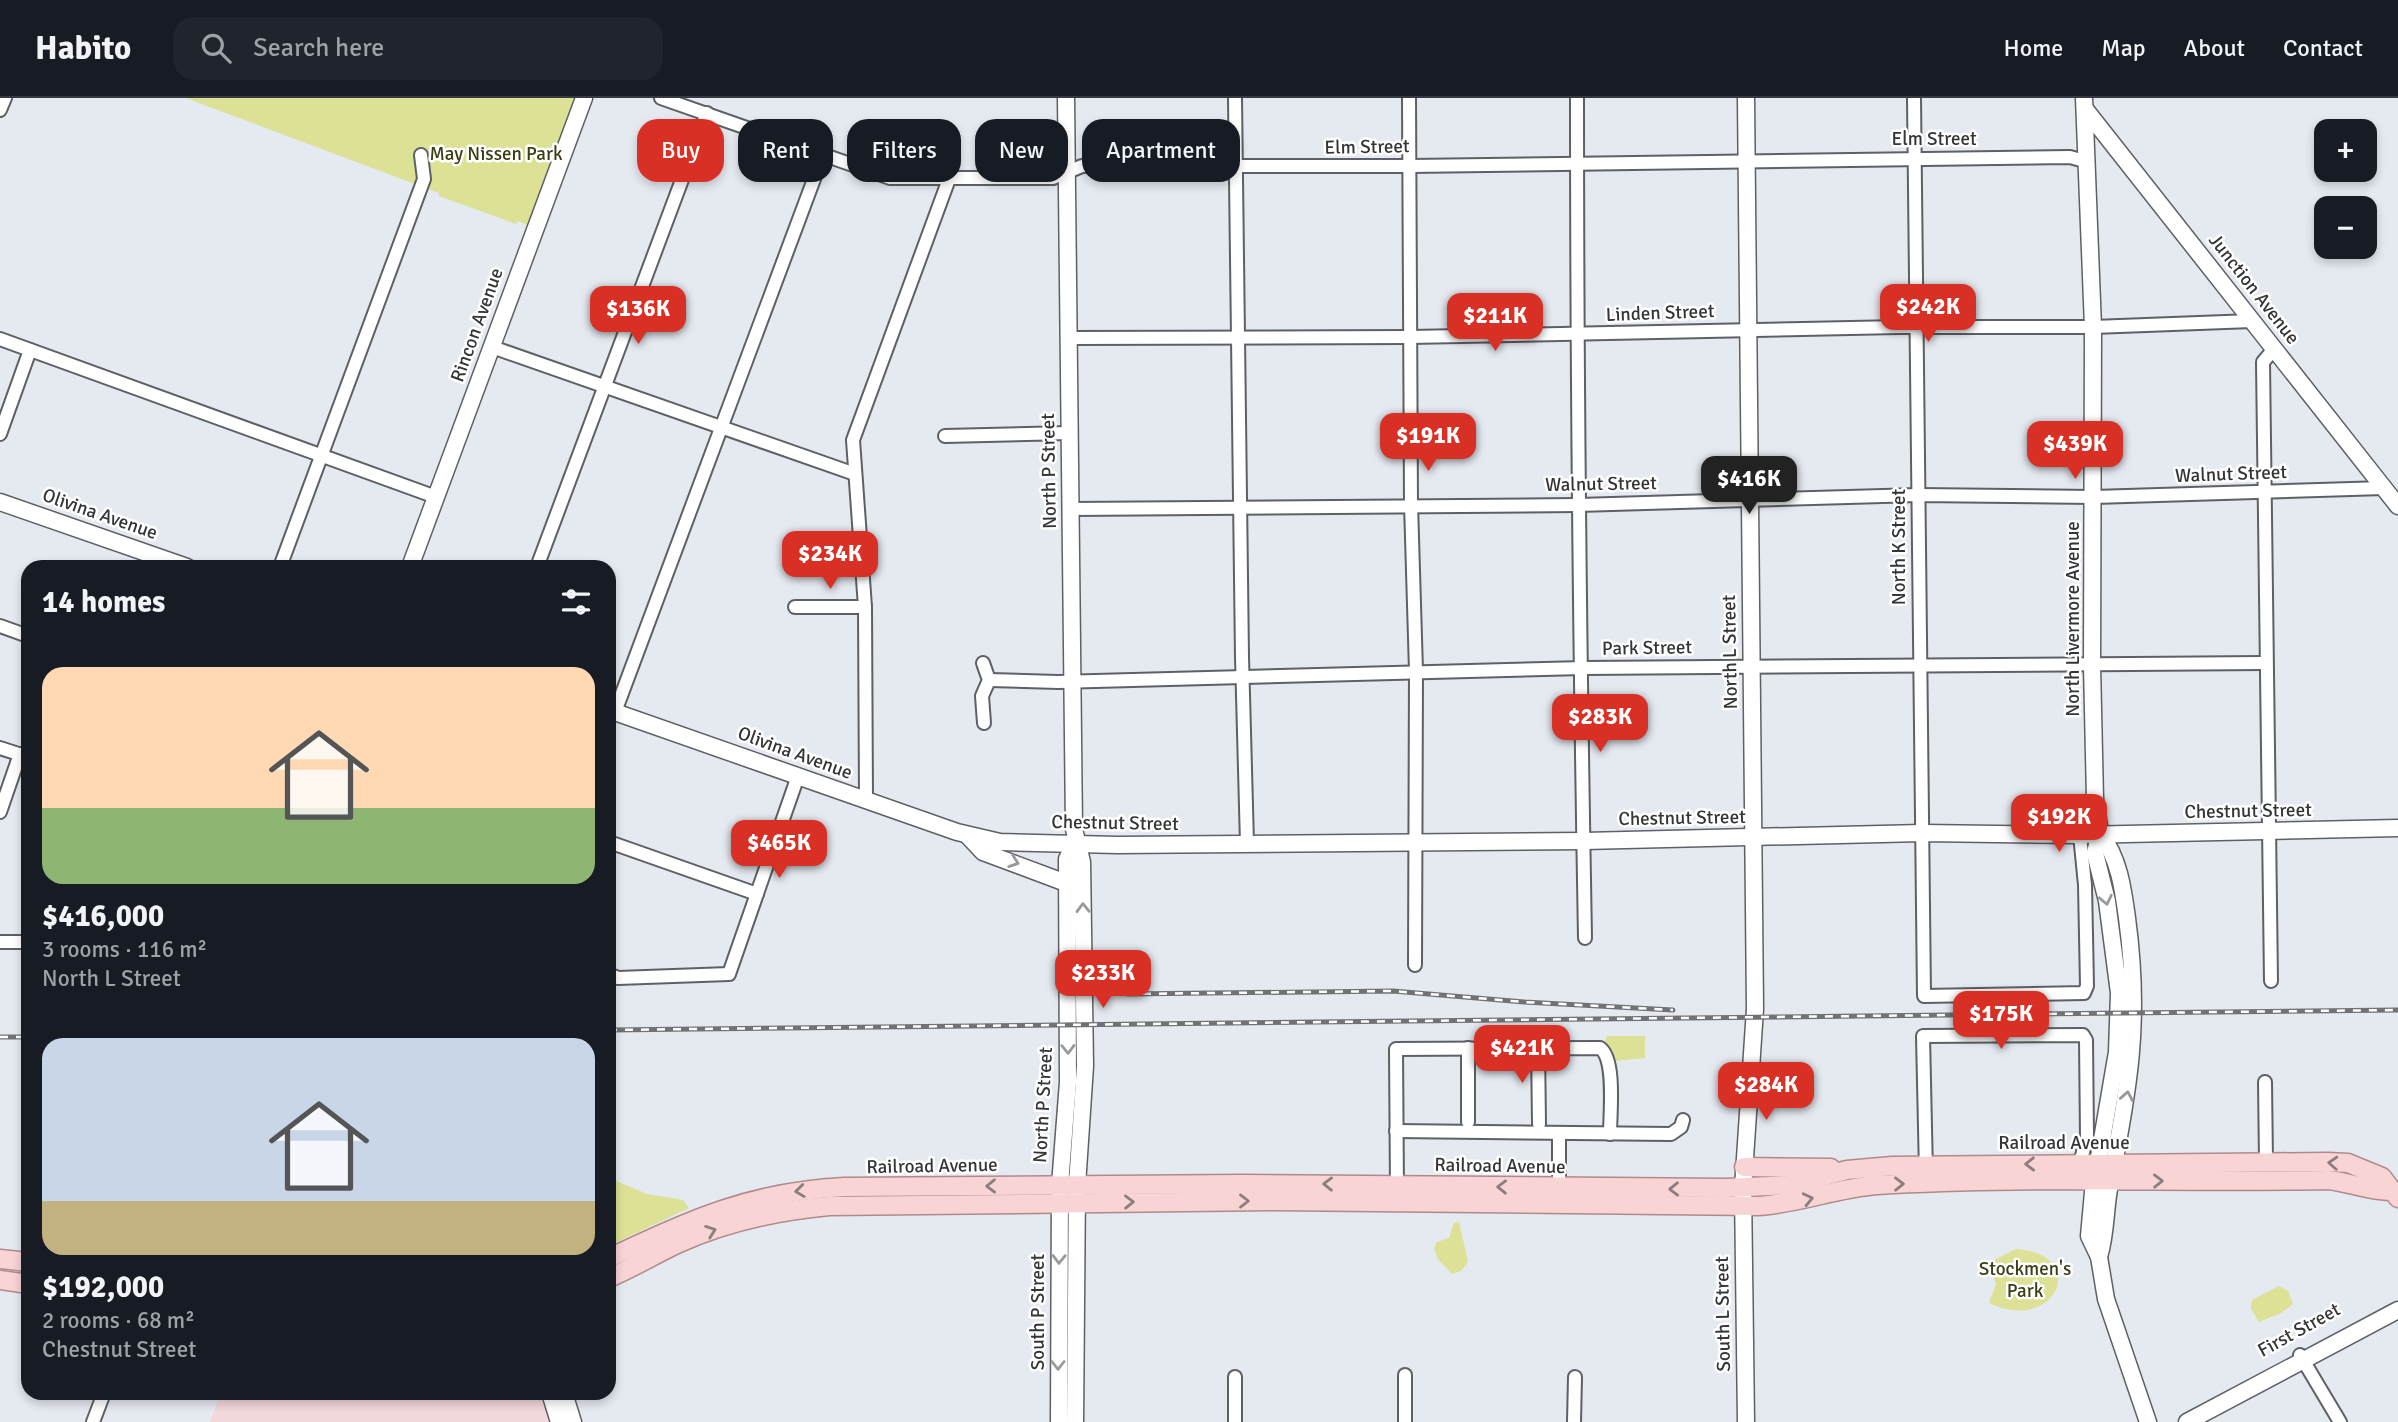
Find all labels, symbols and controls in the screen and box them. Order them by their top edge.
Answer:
search box [173,17,663,80]
text: Habito [35,28,131,69]
icon: search [197,29,235,67]
text: Search here [253,32,384,64]
text: Home [2003,33,2063,63]
text: Map [2101,33,2146,63]
text: About [2184,33,2245,63]
text: Contact [2283,33,2363,63]
chip: Buy [637,119,724,182]
chip: Rent [738,119,833,182]
chip: Filters [847,119,961,182]
chip: New [975,119,1068,182]
chip: Apartment [1082,119,1240,182]
map controls [2314,119,2377,259]
button: + [2314,119,2377,182]
street label: Elm Street [1891,127,1977,151]
street label: Elm Street [1324,134,1410,160]
park label: May Nissen Park [429,142,563,166]
button: − [2314,196,2377,259]
street label: Junction Avenue [2203,229,2305,349]
street label: Rincon Avenue [445,265,509,385]
pin: $242K [1879,285,1977,344]
pin: $136K [589,286,687,346]
text: $242K [1896,292,1960,321]
text: $136K [606,294,670,323]
pin: $211K [1446,294,1544,353]
street label: Linden Street [1605,299,1715,327]
text: $211K [1463,301,1527,330]
street label: North P Street [1036,413,1062,529]
pin: $191K [1379,414,1477,473]
text: $191K [1396,421,1460,450]
pin: $439K [2026,422,2124,481]
text: $439K [2043,429,2107,458]
pin: $416K [1700,456,1798,516]
street label: Walnut Street [2175,460,2288,488]
text: $416K [1717,464,1781,493]
street label: Walnut Street [1545,471,1657,497]
street label: Olivina Avenue [39,483,161,545]
street label: North K Street [1887,488,1911,605]
street label: North Livermore Avenue [2061,521,2085,717]
pin: $234K [781,532,879,591]
text: $234K [798,539,862,568]
icon: filters [557,583,595,621]
text: 14 homes [42,584,165,621]
street label: North L Street [1717,594,1743,710]
street label: Park Street [1602,635,1693,661]
pin: $283K [1551,694,1649,754]
text: $283K [1568,702,1632,731]
icon: home [256,712,382,838]
street label: Olivina Avenue [734,721,856,785]
pin: $192K [2010,794,2108,854]
street label: Chestnut Street [2184,798,2312,824]
text: $192K [2027,802,2091,831]
street label: Chestnut Street [1618,805,1746,831]
street label: Chestnut Street [1051,810,1179,836]
pin: $465K [730,820,828,880]
text: $465K [747,828,811,857]
one-way arrow [1008,854,1020,868]
one-way arrow [2098,894,2113,906]
text: $416,000 [42,898,164,935]
one-way arrow [1075,902,1091,913]
text: 3 rooms · 116 m² [42,935,207,964]
pin: $233K [1054,950,1152,1010]
text: $233K [1071,958,1135,987]
text: North L Street [42,964,181,993]
pin: $175K [1952,992,2050,1051]
text: $175K [1969,999,2033,1028]
pin: $421K [1473,1026,1571,1085]
text: $421K [1490,1033,1554,1062]
one-way arrow [1060,1044,1076,1055]
street label: North P Street [1028,1046,1058,1163]
pin: $284K [1717,1062,1815,1122]
text: $284K [1734,1070,1798,1099]
icon: home [256,1083,382,1209]
one-way arrow [2119,1090,2134,1102]
street label: Railroad Avenue [1998,1131,2130,1155]
street label: Railroad Avenue [866,1153,998,1179]
street label: Railroad Avenue [1434,1153,1566,1179]
one-way arrow [2327,1155,2338,1170]
one-way arrow [2025,1156,2035,1172]
one-way arrow [2153,1173,2164,1189]
one-way arrow [1323,1177,1334,1192]
one-way arrow [1894,1177,1905,1192]
one-way arrow [986,1178,996,1194]
one-way arrow [1496,1179,1507,1195]
one-way arrow [1669,1181,1680,1196]
one-way arrow [794,1183,805,1198]
one-way arrow [1239,1193,1250,1209]
one-way arrow [1802,1193,1814,1208]
one-way arrow [1124,1195,1135,1210]
one-way arrow [704,1225,716,1239]
street label: South P Street [1026,1253,1050,1370]
one-way arrow [1051,1254,1066,1265]
street label: South L Street [1710,1256,1736,1372]
park label: Stockmen's Park [1979,1257,2071,1303]
text: $192,000 [42,1269,164,1306]
street label: First Street [2254,1297,2345,1362]
text: 2 rooms · 68 m² [42,1306,195,1335]
text: Chestnut Street [42,1335,196,1364]
one-way arrow [1050,1360,1066,1371]

